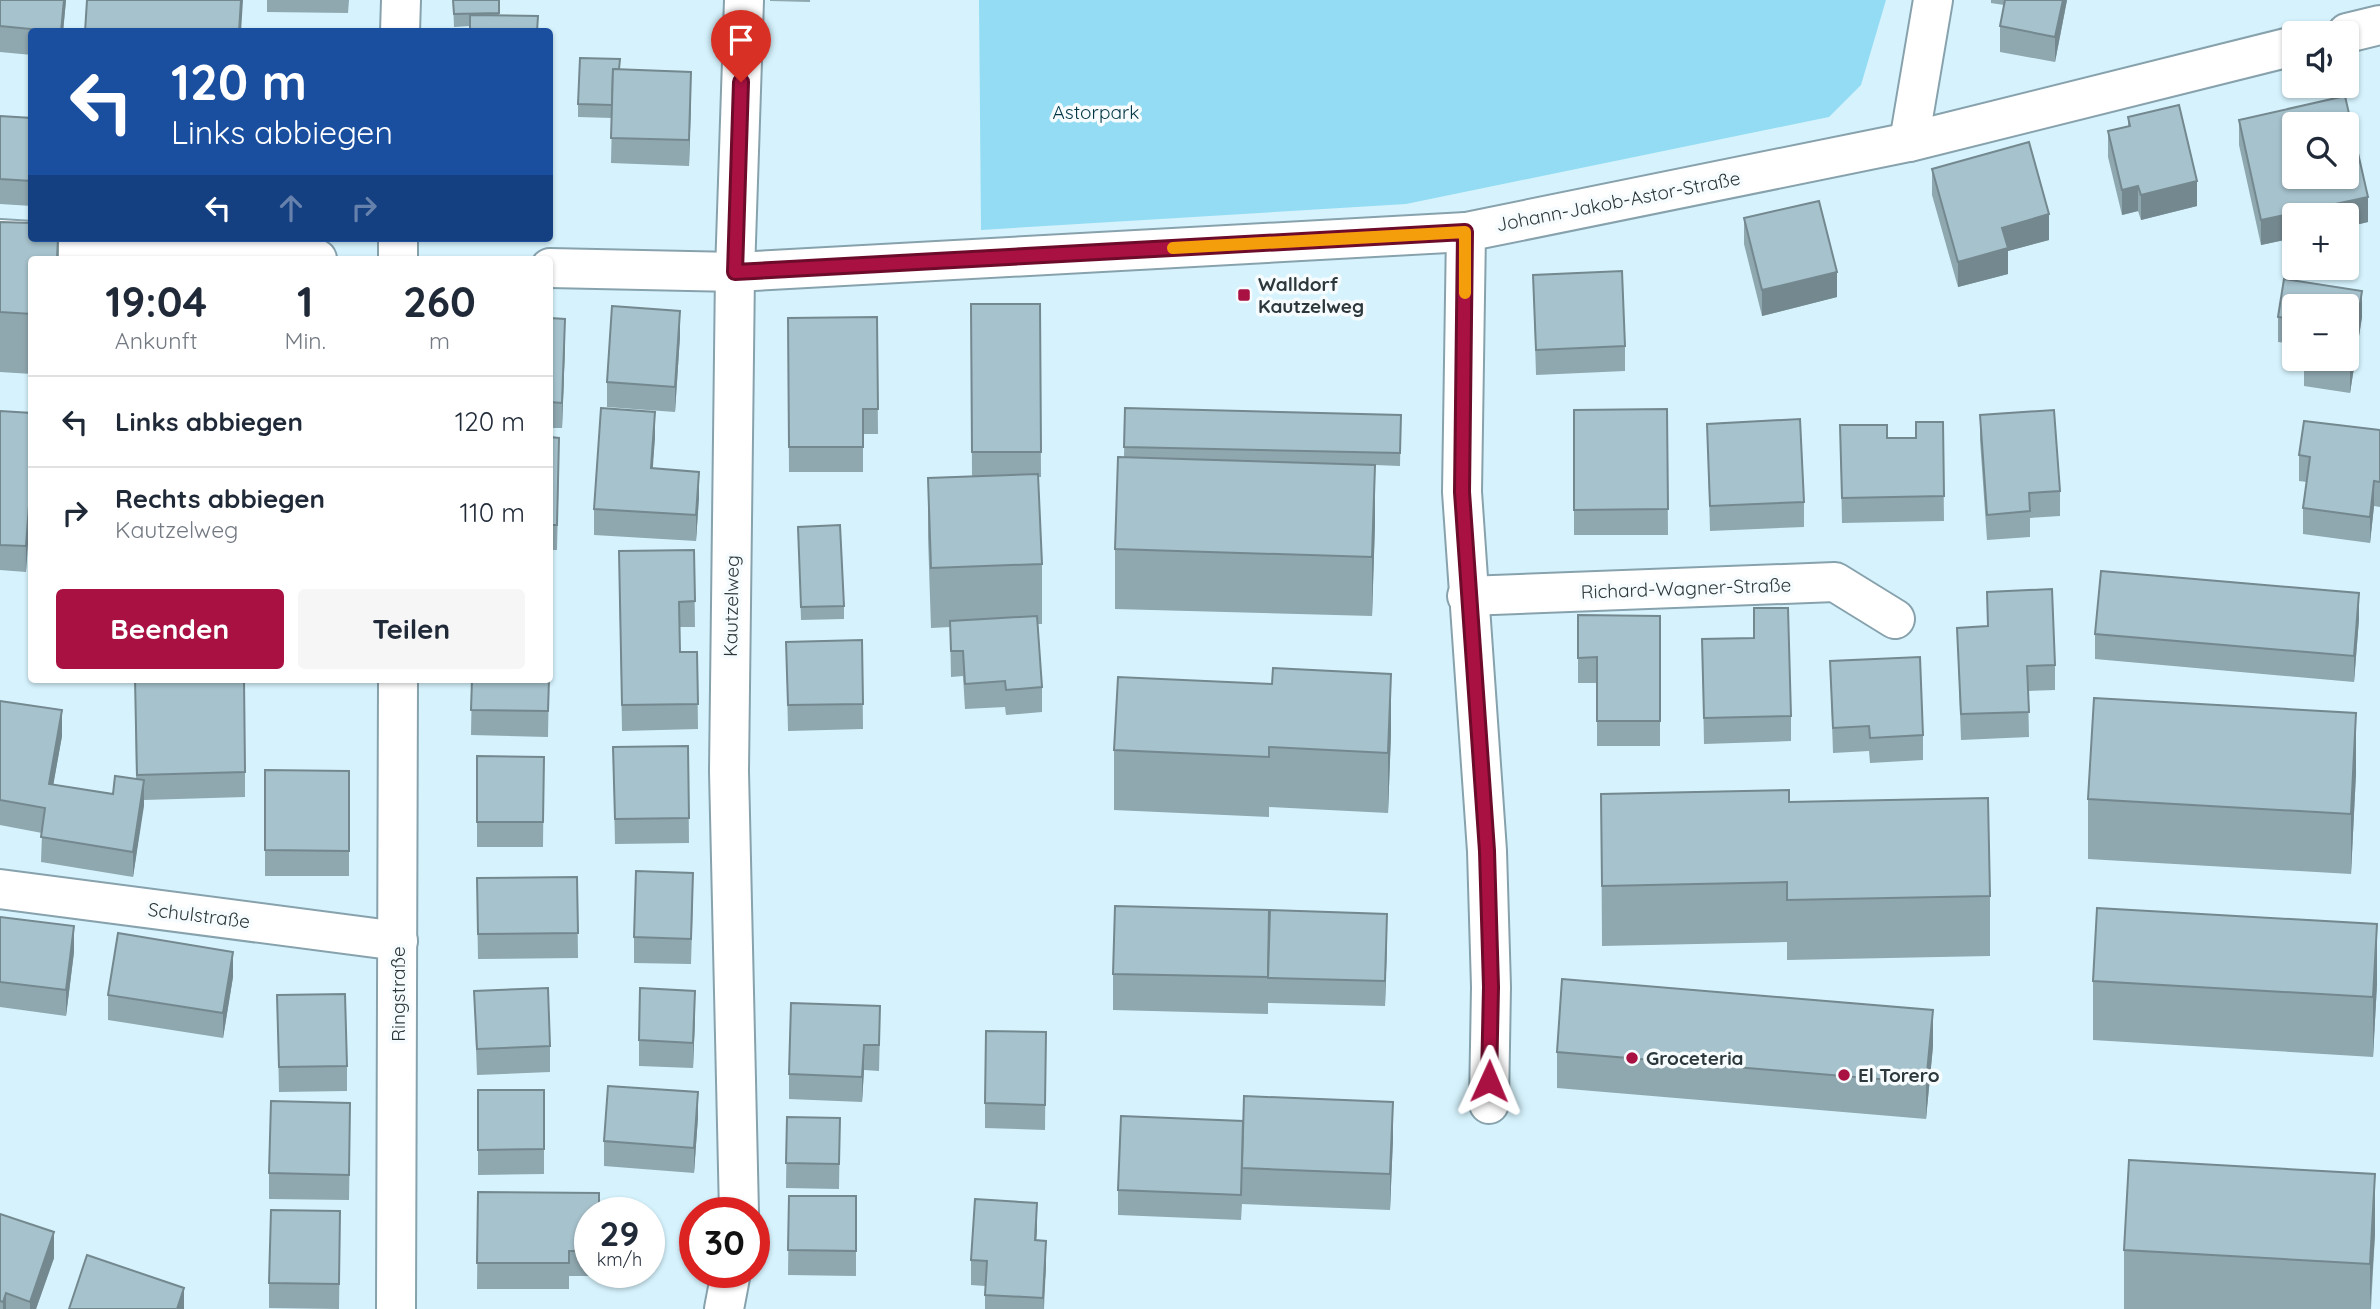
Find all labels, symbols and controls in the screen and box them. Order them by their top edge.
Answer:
pin [711,10,771,82]
icon: arrive [722,21,760,59]
map controls [2282,21,2359,371]
button: sound [2282,21,2359,98]
text: 120 m [171,51,307,112]
icon: left [56,56,147,147]
park label: Astorpark [1053,100,1139,124]
text: Links abbiegen [171,112,393,152]
button: search [2282,112,2359,189]
street label: Johann-Jakob-Astor-Straße [1494,166,1742,236]
icon: left [199,189,237,227]
icon: ahead [272,189,310,227]
icon: right [345,189,383,227]
button: + [2282,203,2359,280]
place label: Walldorf Kautzelweg [1258,272,1364,318]
text: 19:04 [105,275,207,328]
text: 1 [297,275,313,328]
text: 260 [403,275,476,328]
marker: Walldorf Kautzelweg [1236,287,1252,303]
button: − [2282,294,2359,371]
text: Ankunft [115,326,198,355]
text: Min. [284,326,326,355]
text: m [429,326,450,355]
icon: left [56,403,94,441]
text: Links abbiegen [115,405,303,438]
text: 120 m [455,405,525,438]
text: Rechts abbiegen [115,482,325,515]
icon: right [56,494,94,532]
text: 110 m [459,496,525,529]
text: Kautzelweg [115,515,238,544]
street label: Kautzelweg [718,555,744,657]
street label: Richard-Wagner-Straße [1580,572,1792,604]
button: Beenden [56,589,284,669]
button: Teilen [298,589,525,669]
street label: Schulstraße [147,897,251,933]
street label: Ringstraße [386,946,410,1042]
position arrow [1452,1044,1526,1118]
place label: Groceteria [1646,1046,1744,1070]
marker: Groceteria [1624,1050,1640,1066]
place label: El Torero [1858,1063,1940,1087]
marker: El Torero [1836,1067,1852,1083]
speed limit sign: 30 [679,1197,770,1288]
text: 29 [600,1211,639,1255]
text: km/h [597,1248,642,1271]

